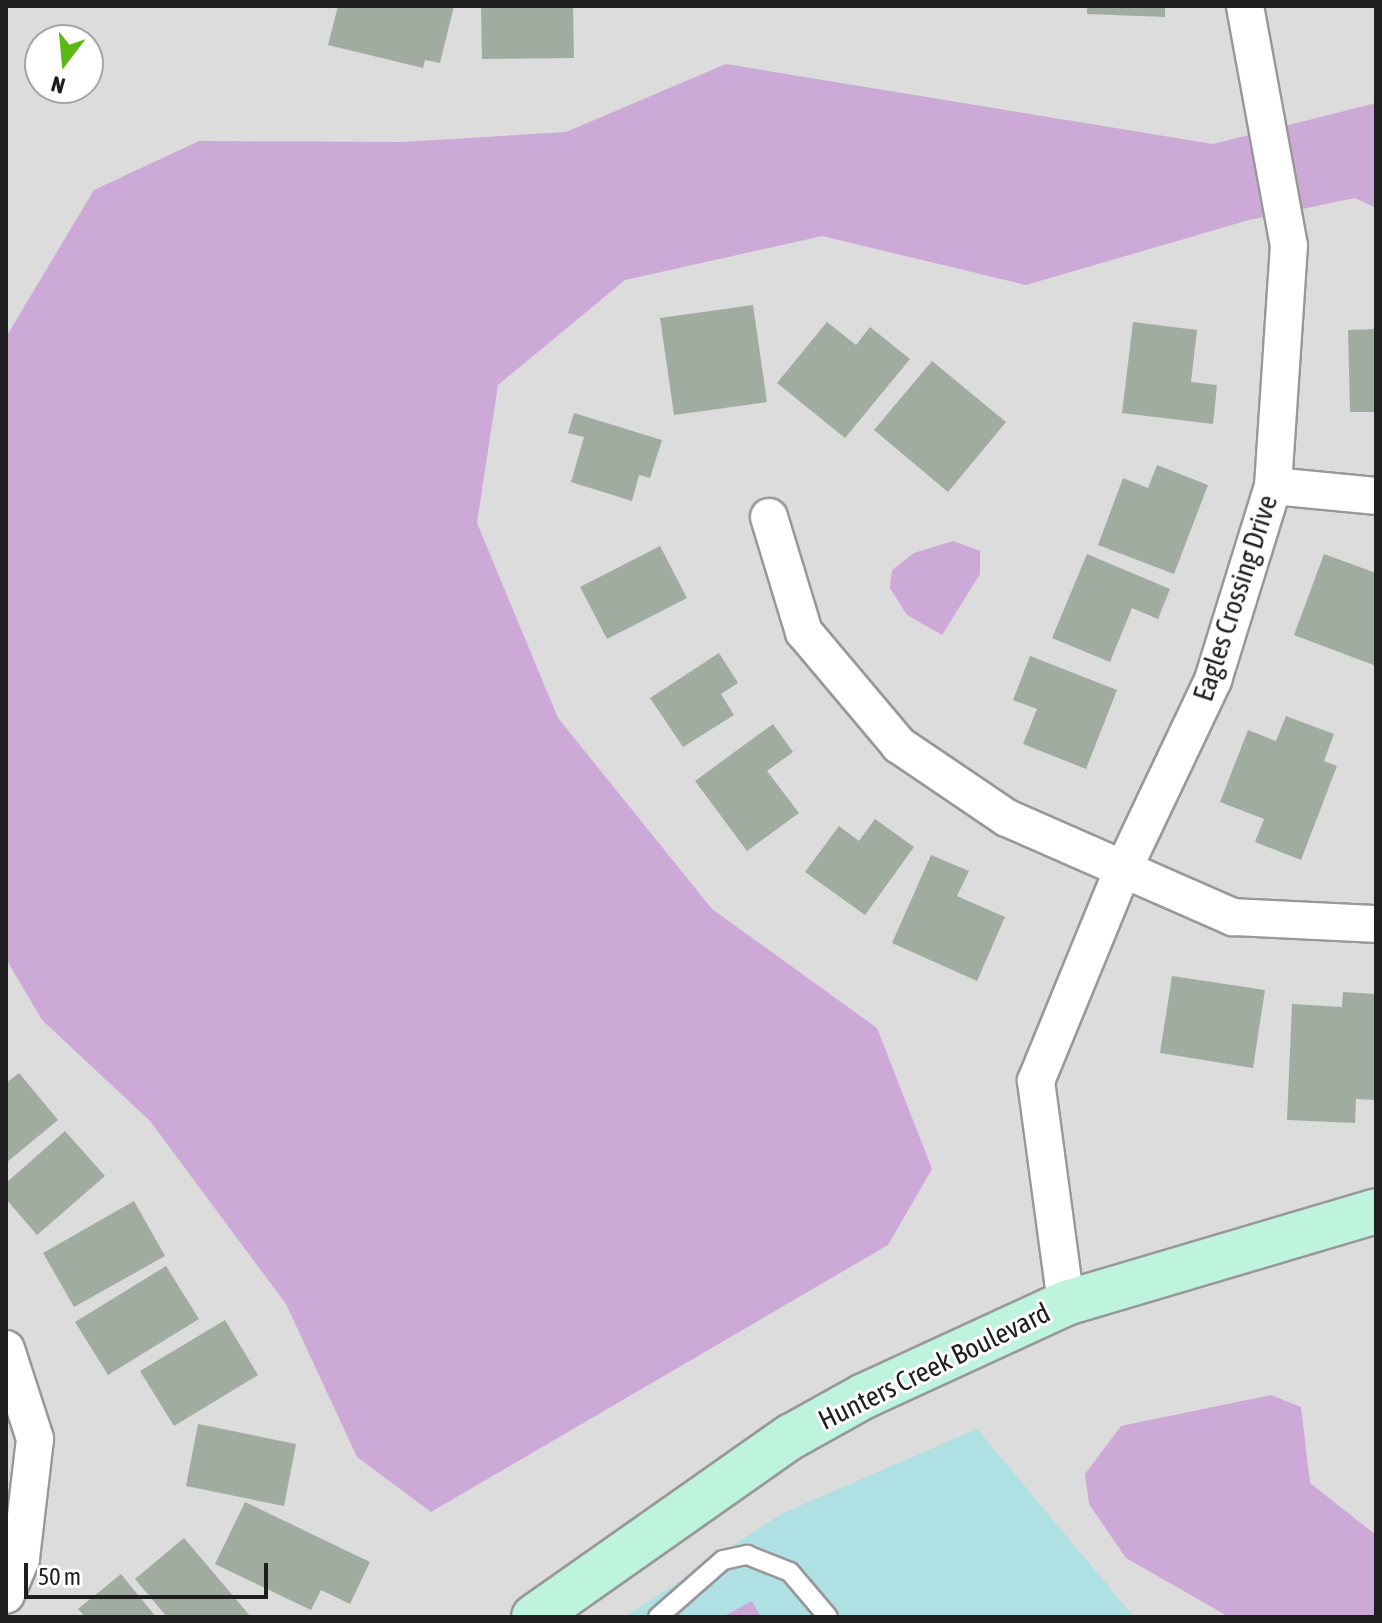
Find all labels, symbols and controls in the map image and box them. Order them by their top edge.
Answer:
north arrow [24,24,104,104]
text: N [48,71,68,99]
street label: Eagles Crossing Drive [1186,491,1284,705]
street label: Hunters Creek Boulevard [813,1295,1055,1437]
scale bar [28,1547,272,1597]
text: 50 m [38,1563,81,1590]

